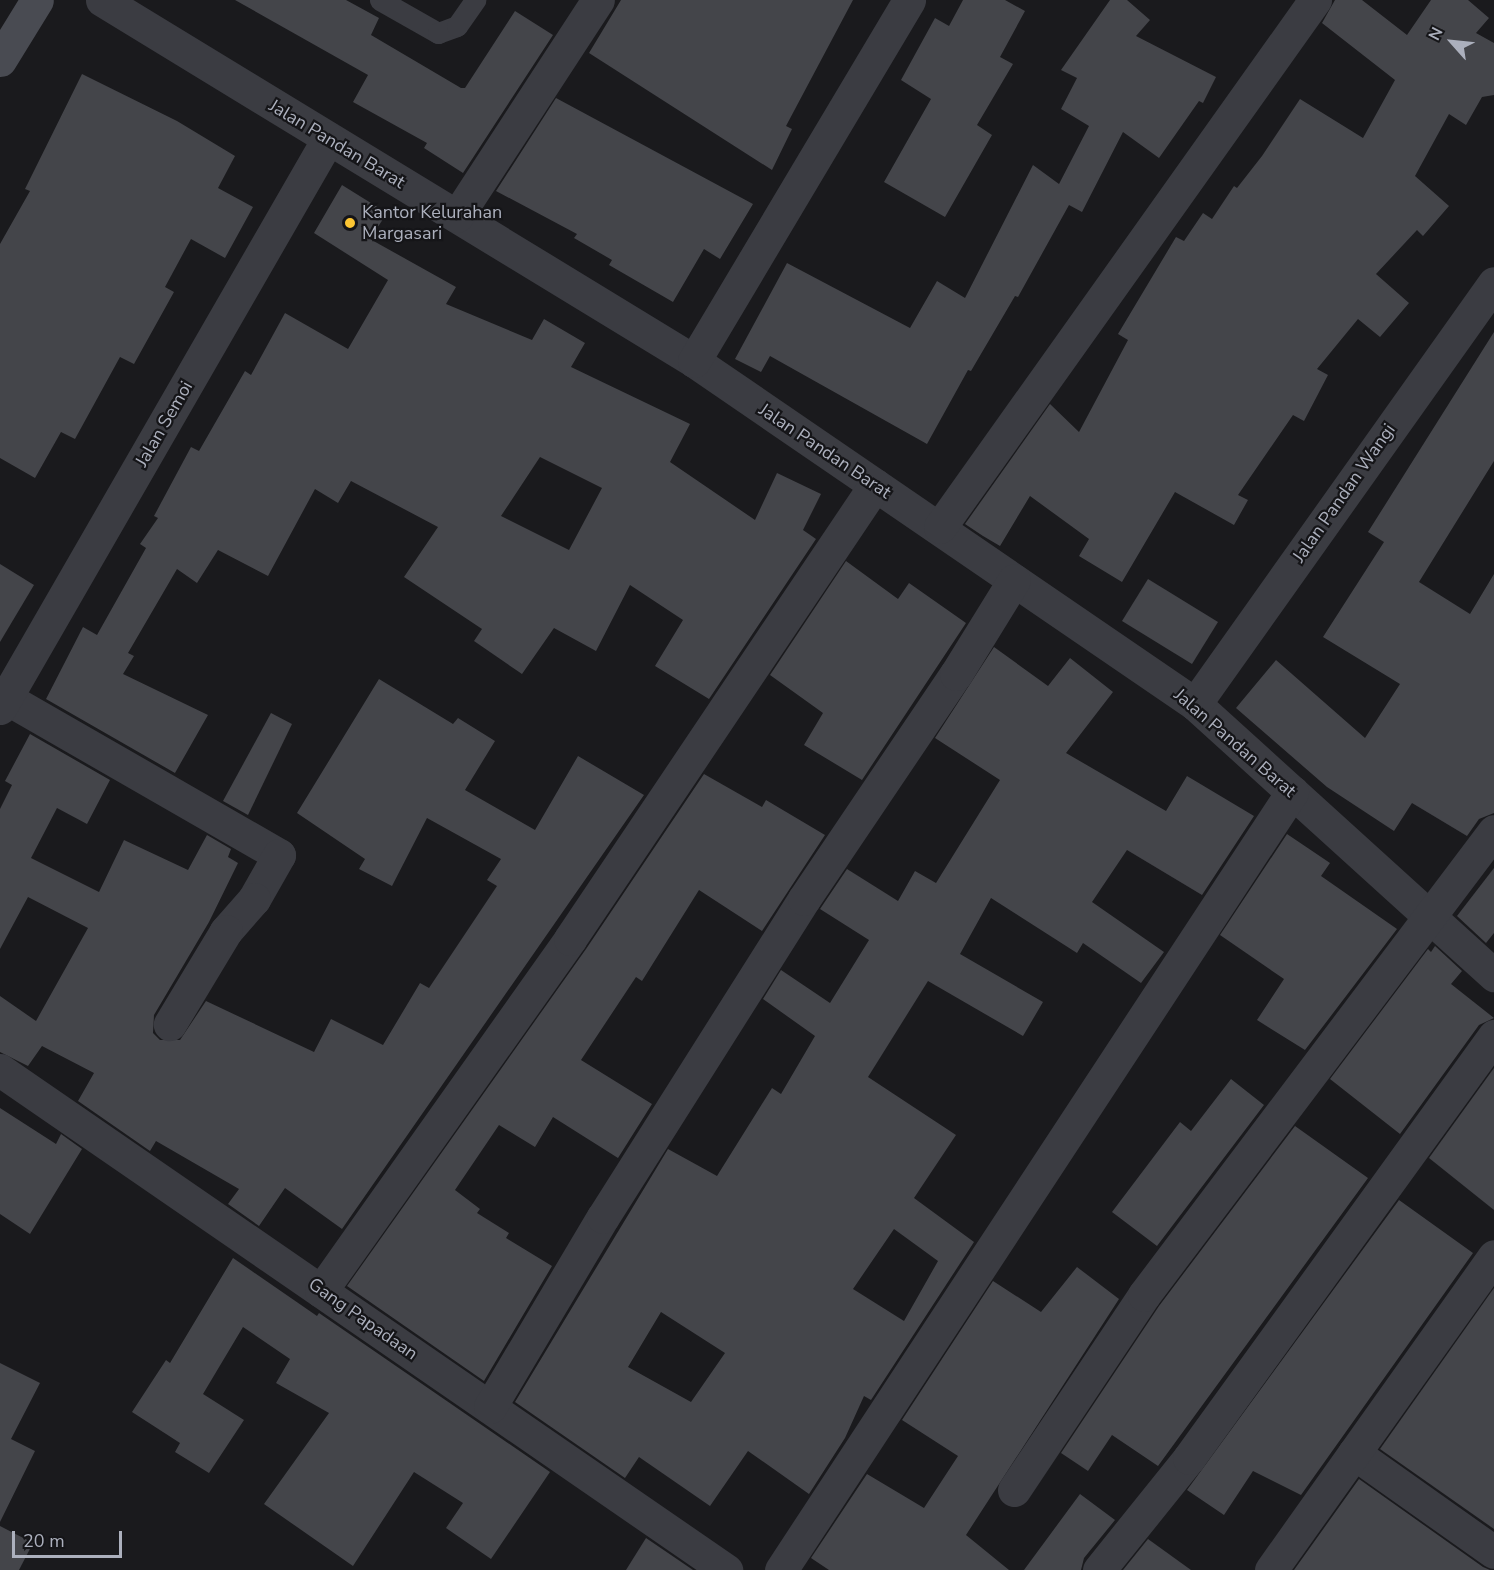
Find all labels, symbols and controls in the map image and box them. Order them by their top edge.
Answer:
north arrow [1422,12,1482,72]
text: N [1423,24,1448,44]
street label: Jalan Pandan Barat [265,95,409,193]
place label: Kantor Kelurahan Margasari [362,202,502,244]
marker: Kantor Kelurahan Margasari [343,216,357,230]
street label: Jalan Semoi [131,377,197,471]
street label: Jalan Pandan Barat [755,399,895,503]
street label: Jalan Pandan Wangi [1288,420,1400,566]
street label: Jalan Pandan Barat [1170,684,1300,802]
street label: Gang Papadaan [304,1273,422,1365]
scale bar [15,1519,124,1557]
text: 20 m [23,1529,65,1553]

